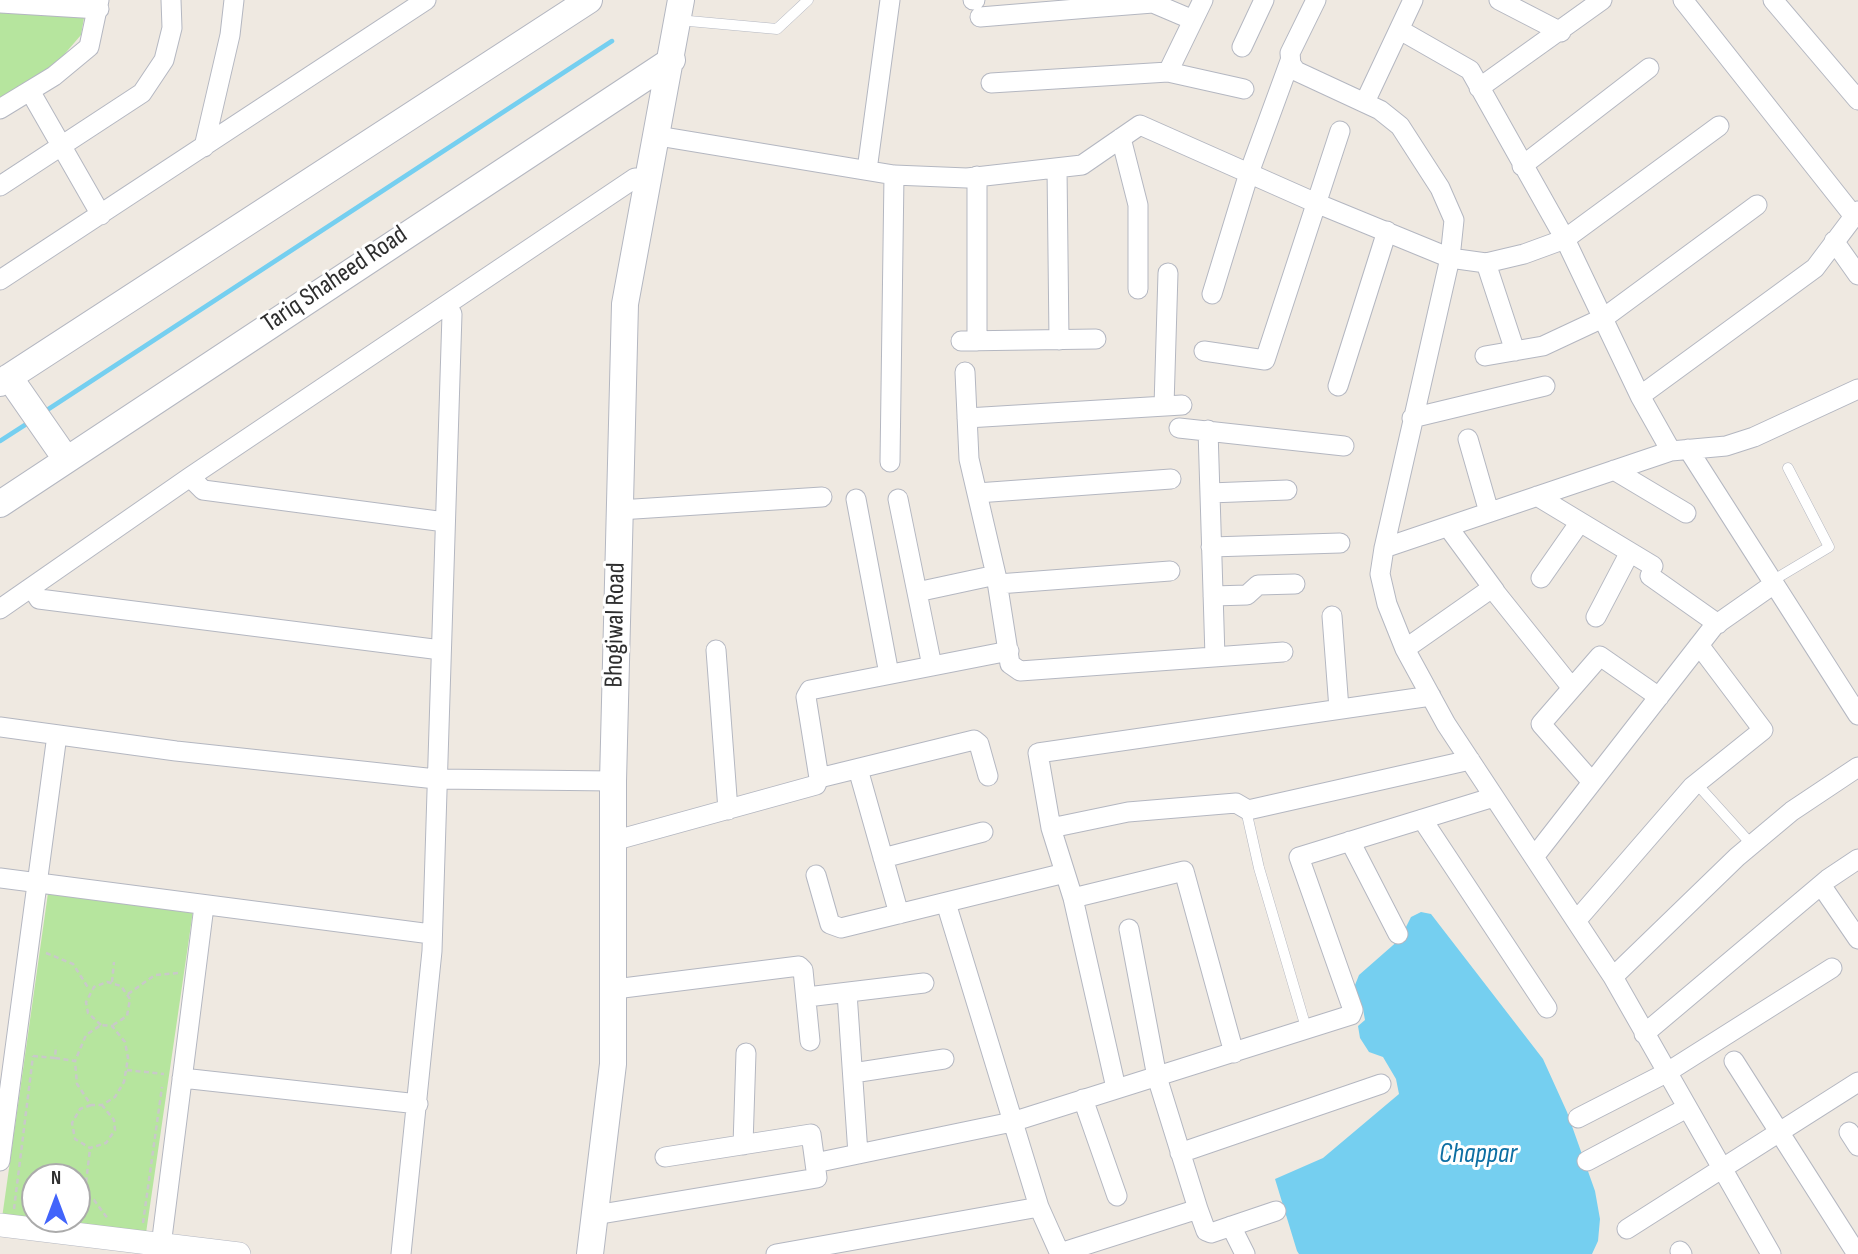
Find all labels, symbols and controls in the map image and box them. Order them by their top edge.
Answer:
street label: Tariq Shaheed Road [256,220,414,340]
street label: Bhogiwal Road [599,562,633,688]
water label: Chappar [1439,1138,1517,1172]
north arrow [21,1163,91,1233]
text: N [51,1167,61,1190]

